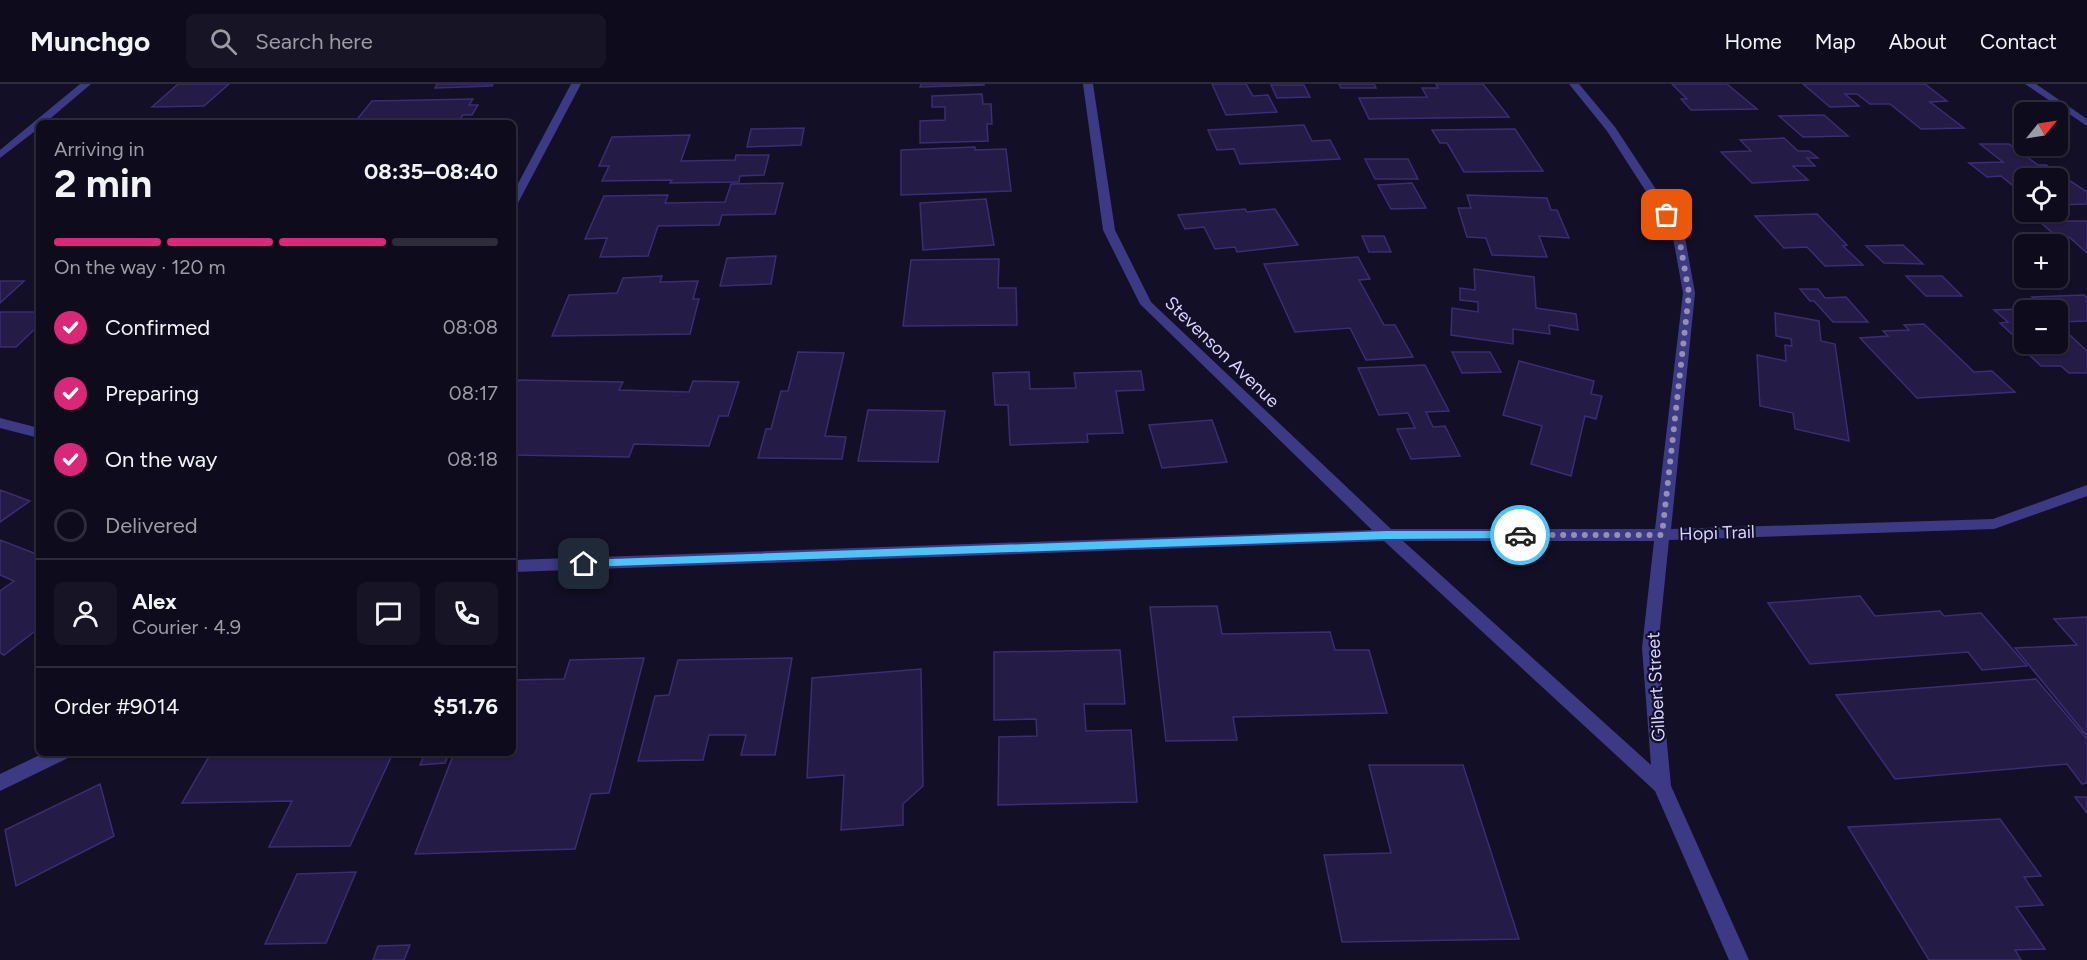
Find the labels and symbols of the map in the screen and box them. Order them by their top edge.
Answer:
north arrow [2014,102,2068,156]
pin [1641,189,1692,240]
street label: Stevenson Avenue [1160,292,1284,412]
courier [1490,505,1550,565]
street label: Hopi Trail [1679,521,1755,545]
pin [558,538,609,589]
street label: Gilbert Street [1642,631,1670,742]

